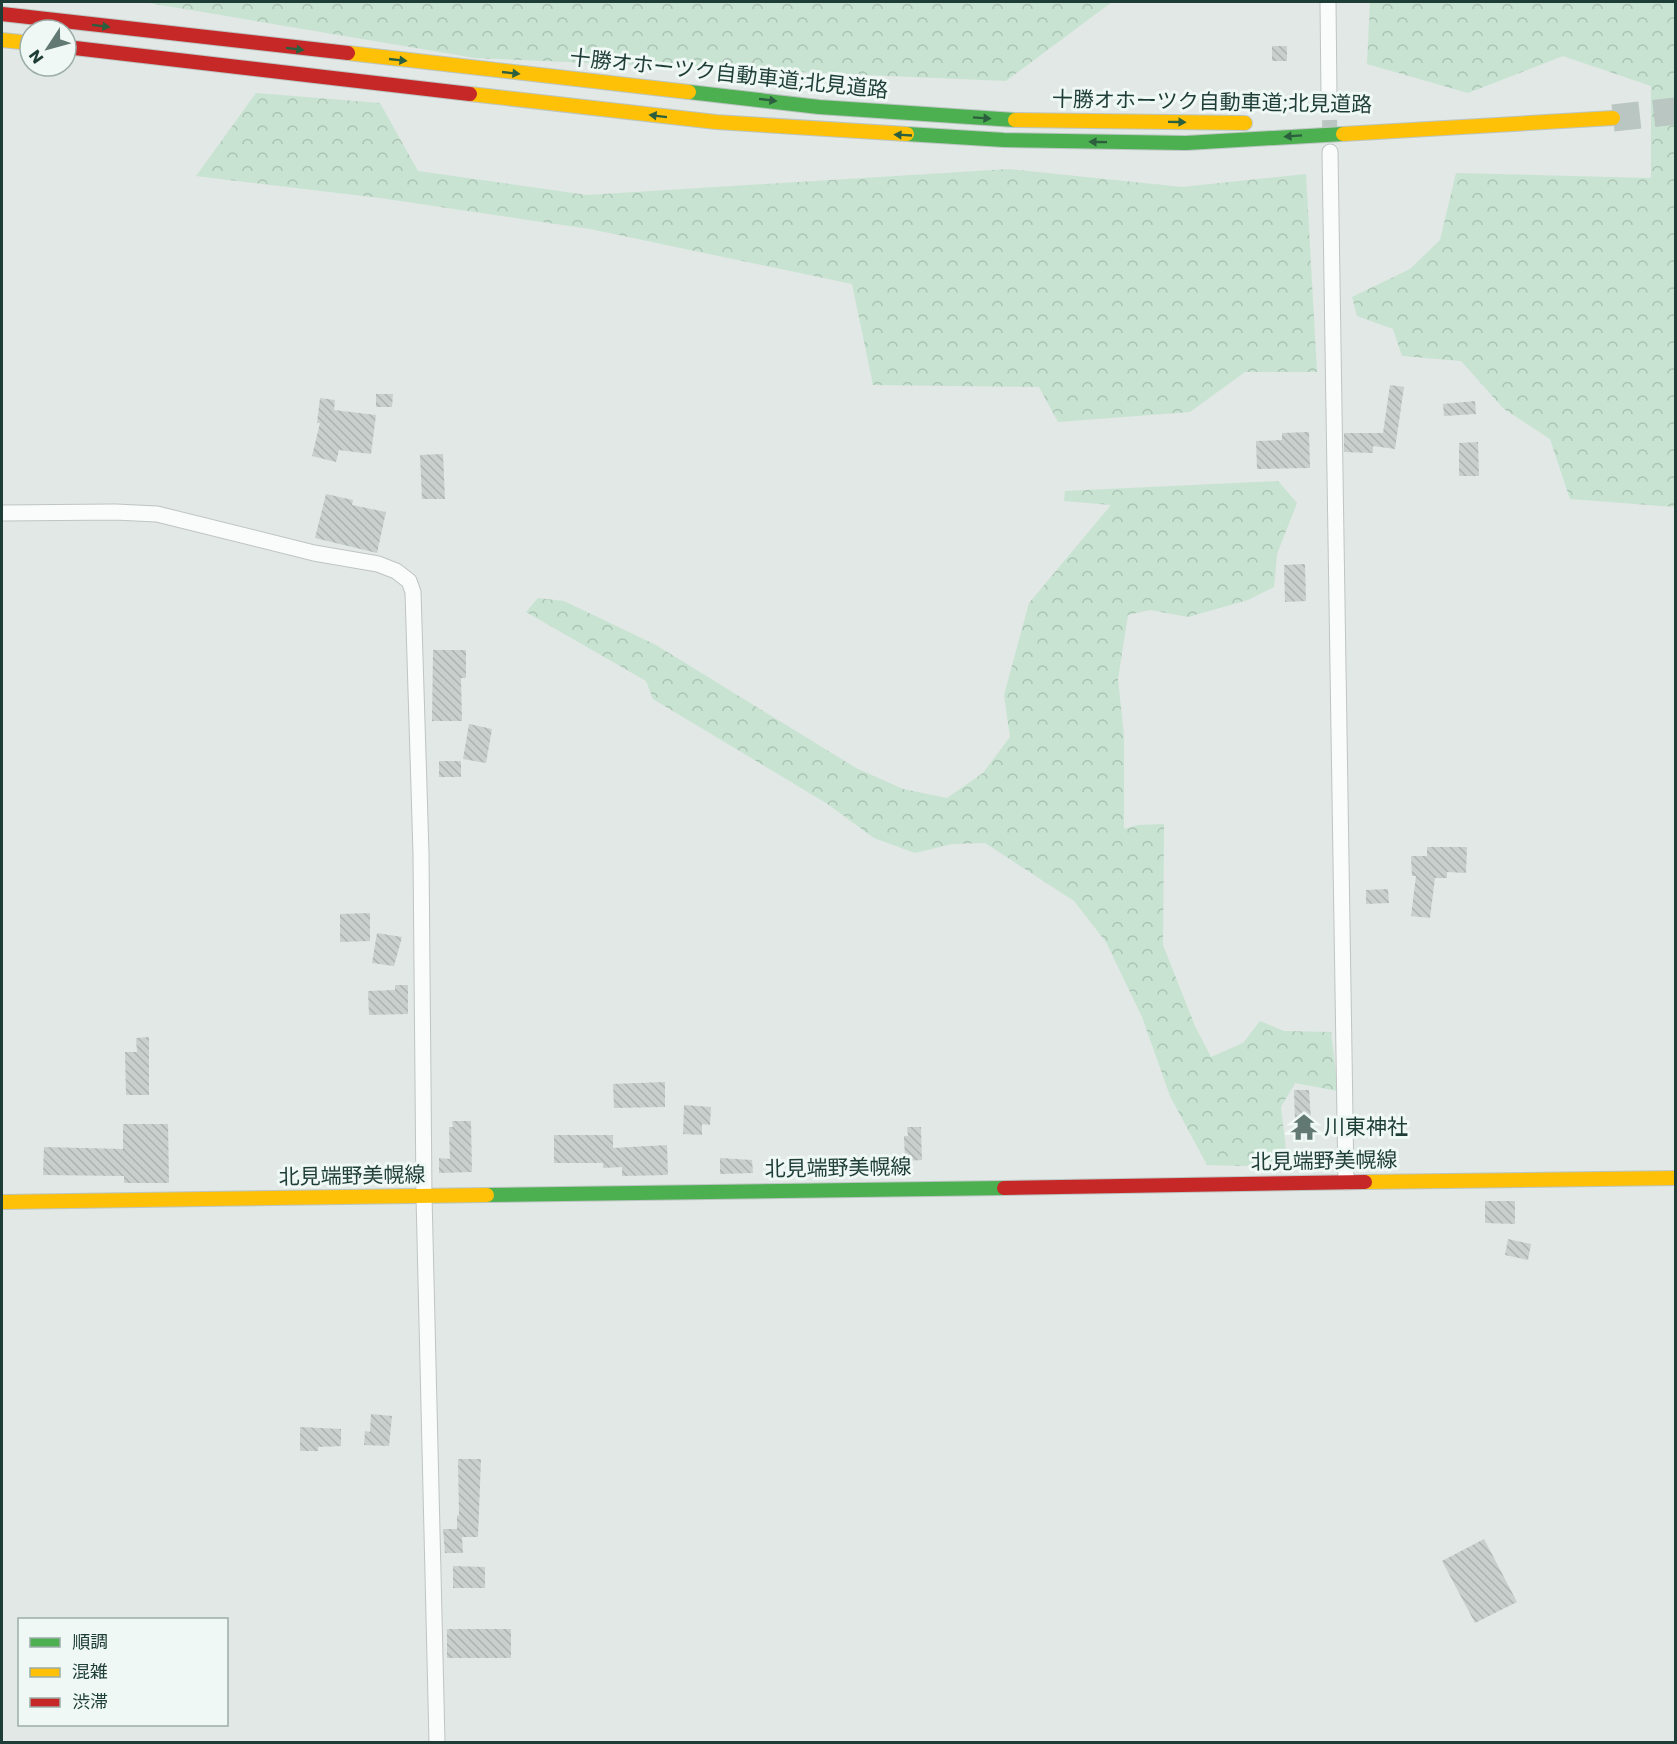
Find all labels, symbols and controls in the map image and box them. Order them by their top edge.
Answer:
north arrow [18,18,78,78]
one-way arrow [92,21,111,31]
street label: 十勝オホーツク自動車道;北見道路 [568,42,890,105]
one-way arrow [286,44,305,53]
text: N [23,45,49,68]
one-way arrow [388,56,407,65]
one-way arrow [502,68,521,78]
street label: 十勝オホーツク自動車道;北見道路 [1052,84,1372,119]
one-way arrow [759,96,778,105]
one-way arrow [649,111,668,120]
one-way arrow [972,114,991,123]
one-way arrow [1167,117,1186,127]
one-way arrow [894,130,913,139]
one-way arrow [1283,132,1302,141]
one-way arrow [1089,137,1108,147]
temple icon: 川東神社 [1289,1112,1319,1142]
place label: 川東神社 [1324,1112,1408,1141]
street label: 北見端野美幌線 [1250,1145,1398,1176]
street label: 北見端野美幌線 [764,1152,912,1183]
street label: 北見端野美幌線 [278,1160,426,1191]
legend [18,1618,228,1726]
text: 順調 [72,1629,108,1654]
text: 混雑 [72,1659,108,1684]
text: 渋滞 [72,1689,108,1714]

